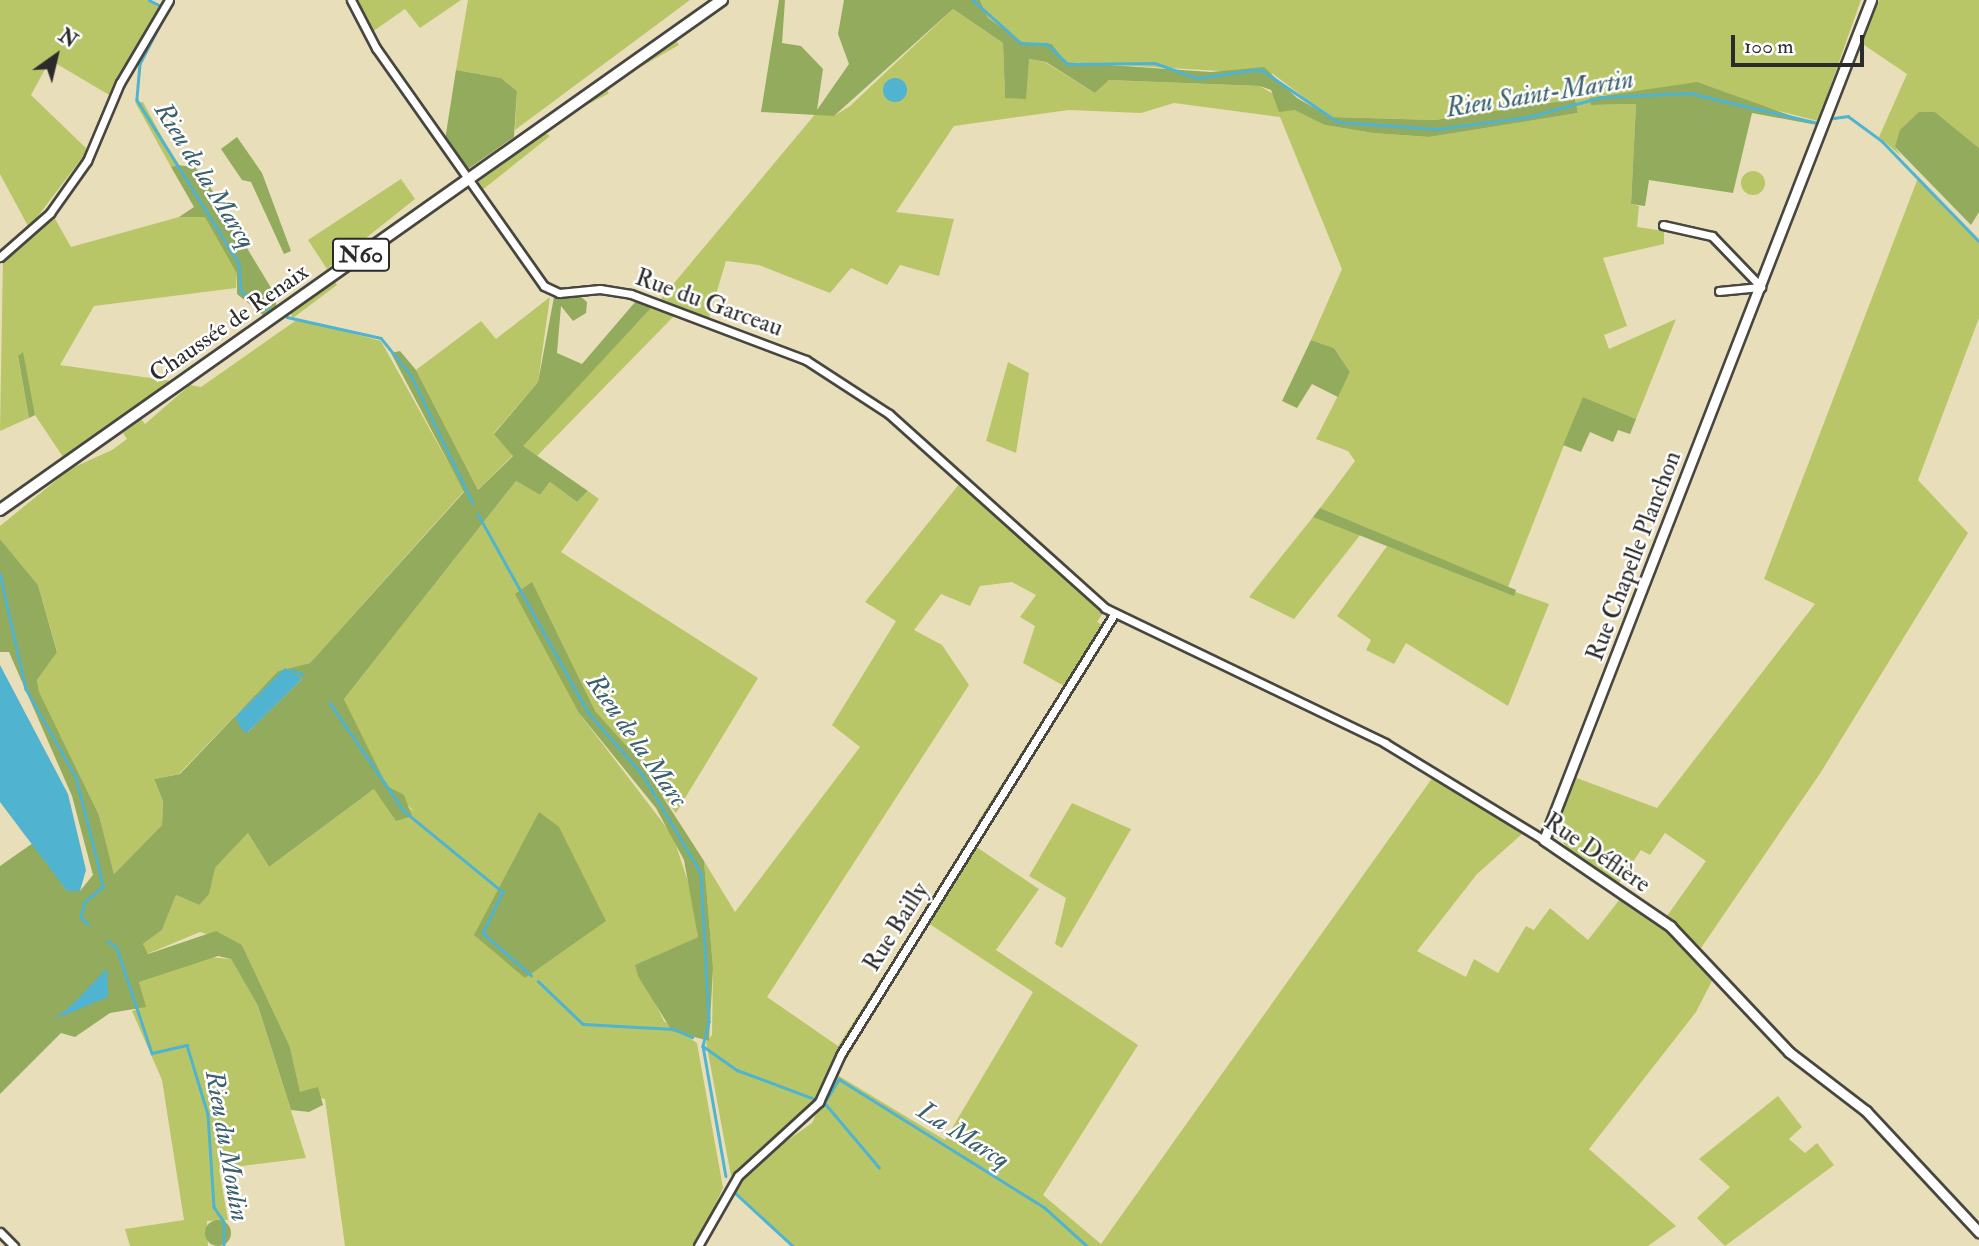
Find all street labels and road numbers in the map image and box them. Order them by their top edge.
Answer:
road number: N60 [331,236,391,274]
street label: Chaussée de Renaix [144,258,314,388]
street label: Rue du Garceau [631,263,787,343]
street label: Rue Chapelle Planchon [1581,447,1687,665]
street label: Rue Déflière [1539,807,1655,899]
street label: Rue Bailly [858,877,934,977]

